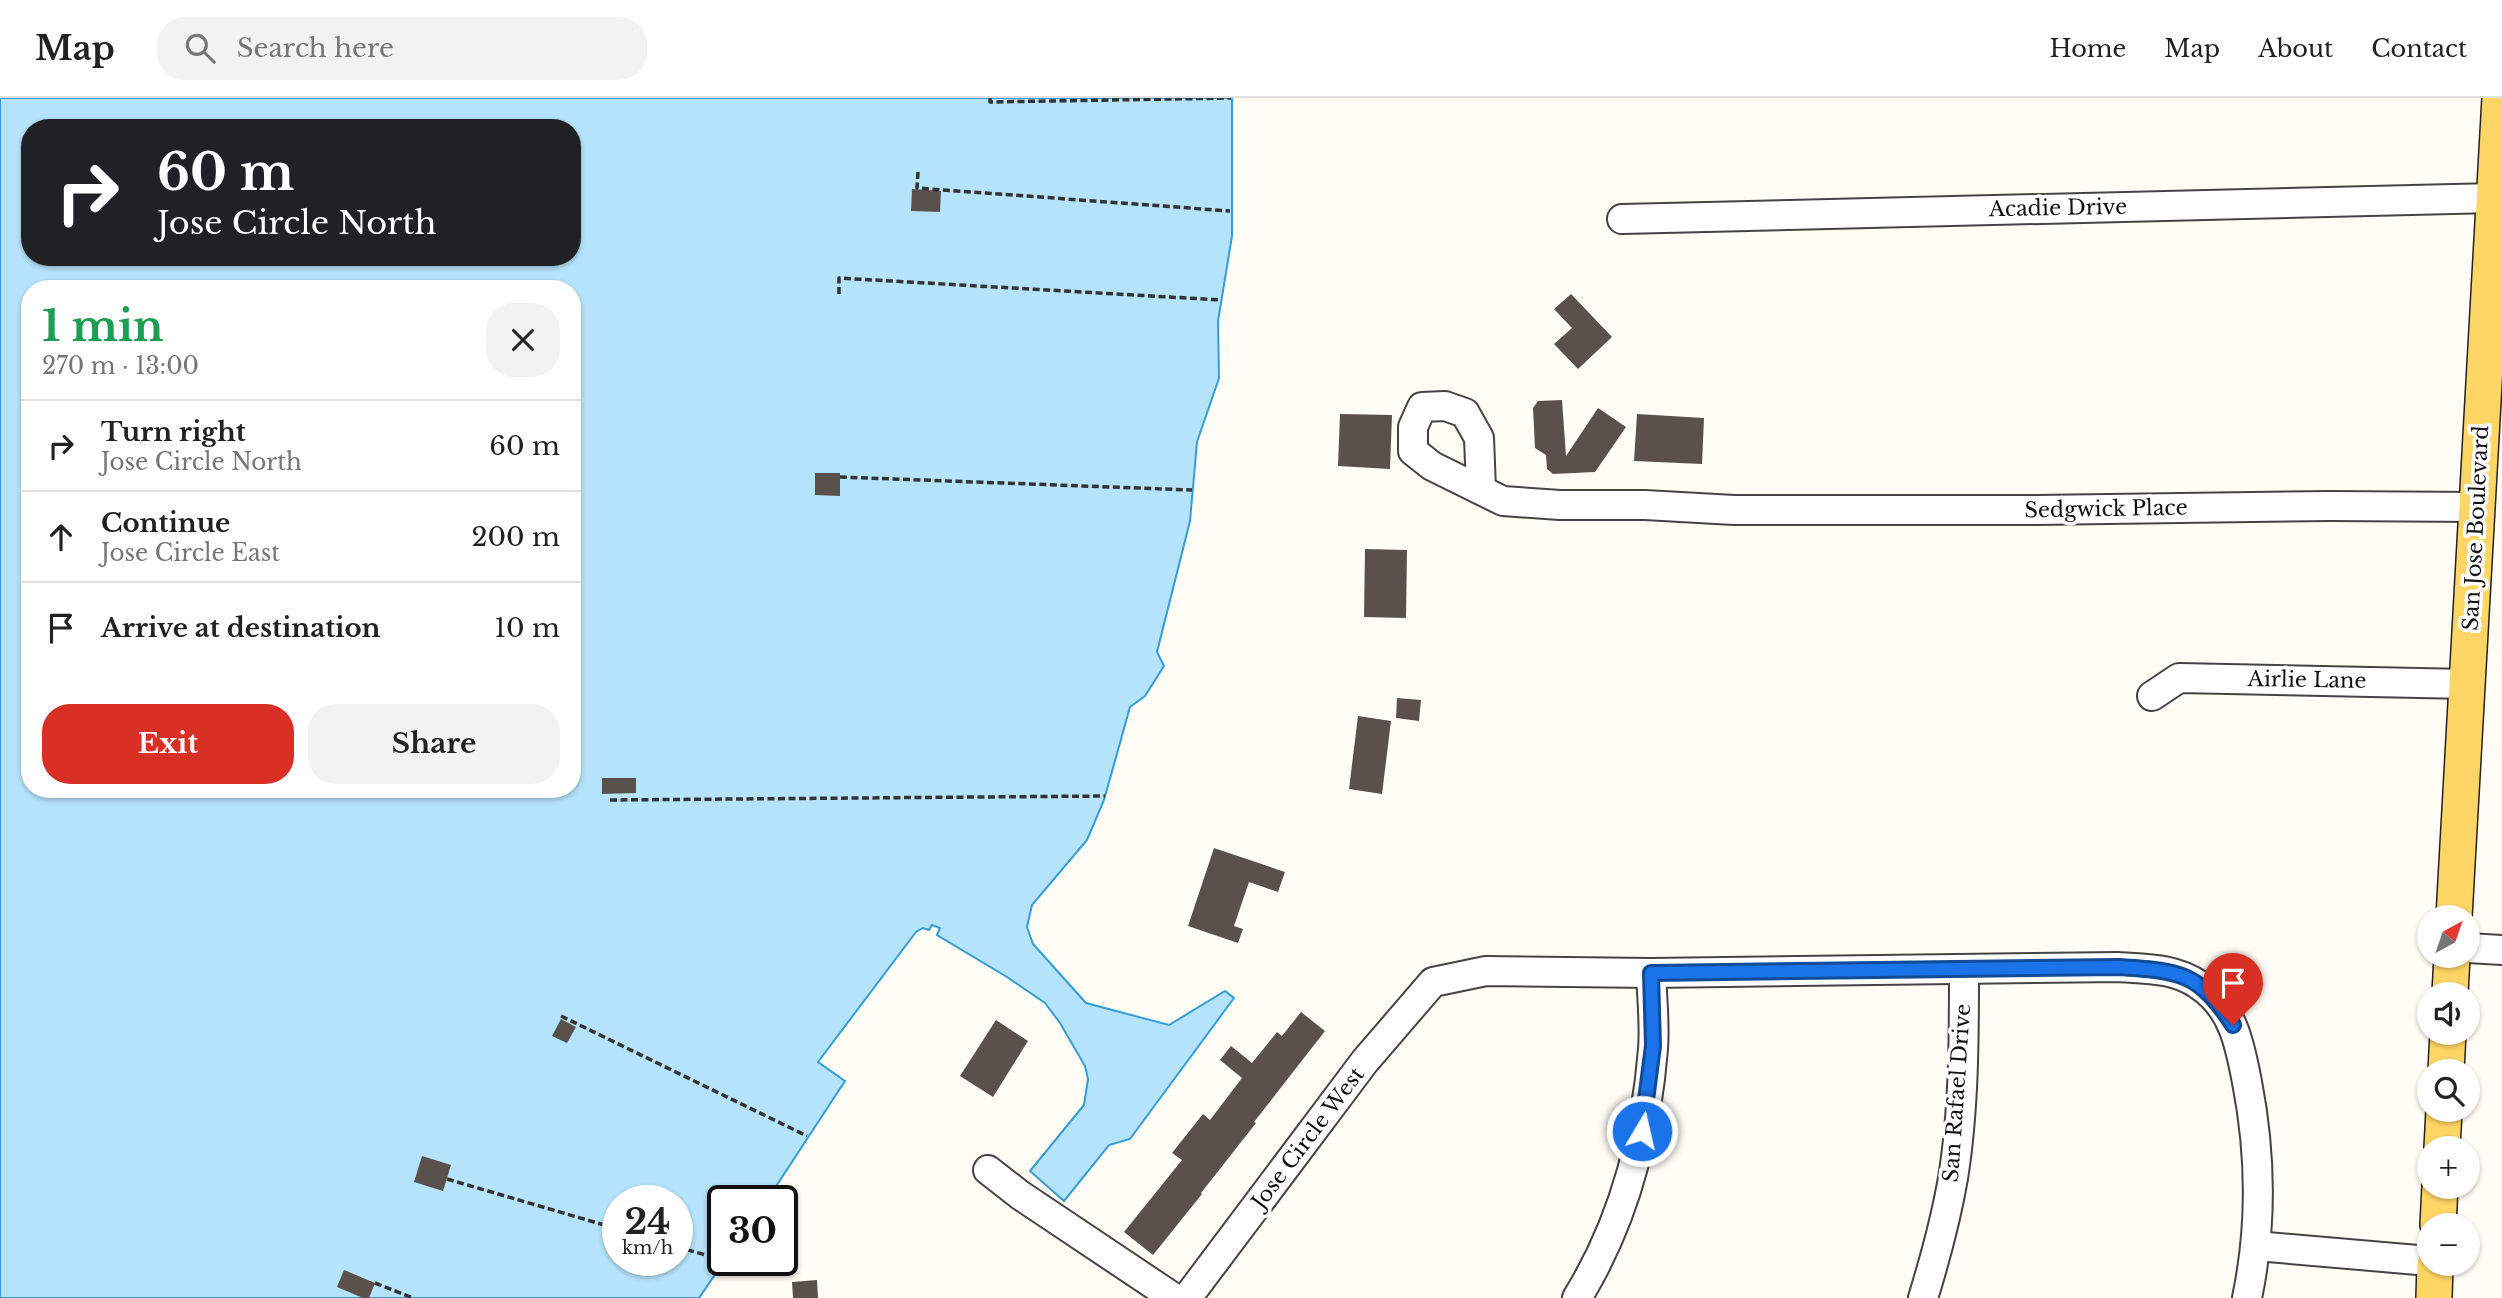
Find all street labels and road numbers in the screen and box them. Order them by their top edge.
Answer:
street label: Acadie Drive [1988,194,2127,222]
street label: San Jose Boulevard [2458,425,2494,631]
street label: Sedgwick Place [2024,495,2188,523]
street label: Airlie Lane [2246,666,2367,694]
street label: San Rafael Drive [1938,1003,1976,1183]
street label: Jose Circle West [1244,1062,1370,1216]

